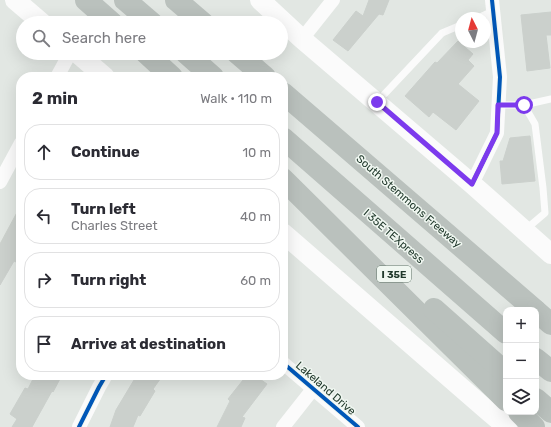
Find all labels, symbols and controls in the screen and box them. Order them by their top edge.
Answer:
north arrow [455,12,491,48]
search box [16,16,288,60]
icon: search [30,27,52,49]
text: Search here [62,29,146,47]
text: 2 min [32,88,78,108]
text: Walk · 110 m [200,91,272,106]
route end [368,93,386,111]
route start [515,96,533,114]
icon: ahead [33,141,55,163]
text: Continue [71,143,140,161]
text: 10 m [242,145,271,160]
street label: South Stemmons Freeway [354,152,464,251]
text: Turn left [71,200,136,218]
icon: left [33,205,55,227]
street label: I 35E TEXpress [361,207,427,266]
text: 40 m [240,209,271,224]
text: Charles Street [71,218,158,233]
road number: I 35E [377,266,411,282]
icon: right [33,269,55,291]
text: Turn right [71,271,146,289]
text: 60 m [240,273,271,288]
map controls [503,307,539,415]
button: + [503,307,539,343]
icon: arrive [33,333,55,355]
text: Arrive at destination [71,335,226,353]
button: − [503,343,539,379]
street label: Lakeland Drive [293,359,358,418]
button: layers [503,379,539,415]

